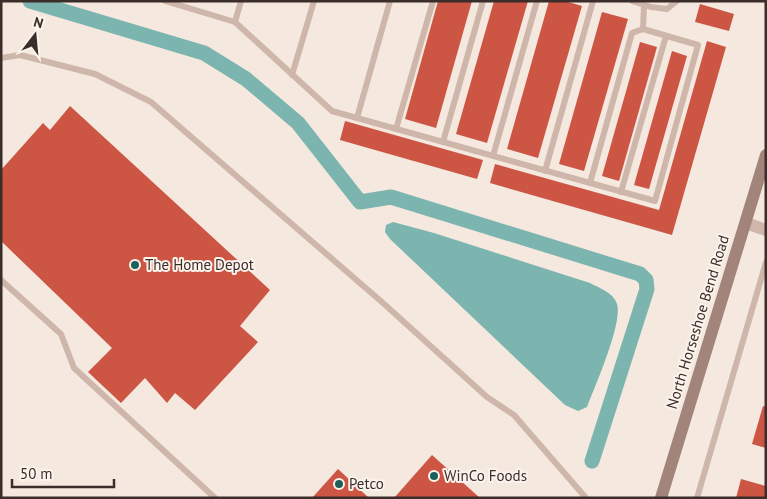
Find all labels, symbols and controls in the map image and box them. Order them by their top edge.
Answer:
north arrow [10,10,60,60]
text: N [32,13,45,32]
street label: North Horseshoe Bend Road [662,233,733,411]
place label: The Home Depot [145,255,254,274]
marker: The Home Depot [129,259,141,271]
scale bar [12,456,115,488]
text: 50 m [20,464,53,483]
place label: WinCo Foods [444,466,527,485]
marker: WinCo Foods [428,470,440,482]
place label: Petco [349,474,384,493]
marker: Petco [333,478,345,490]

